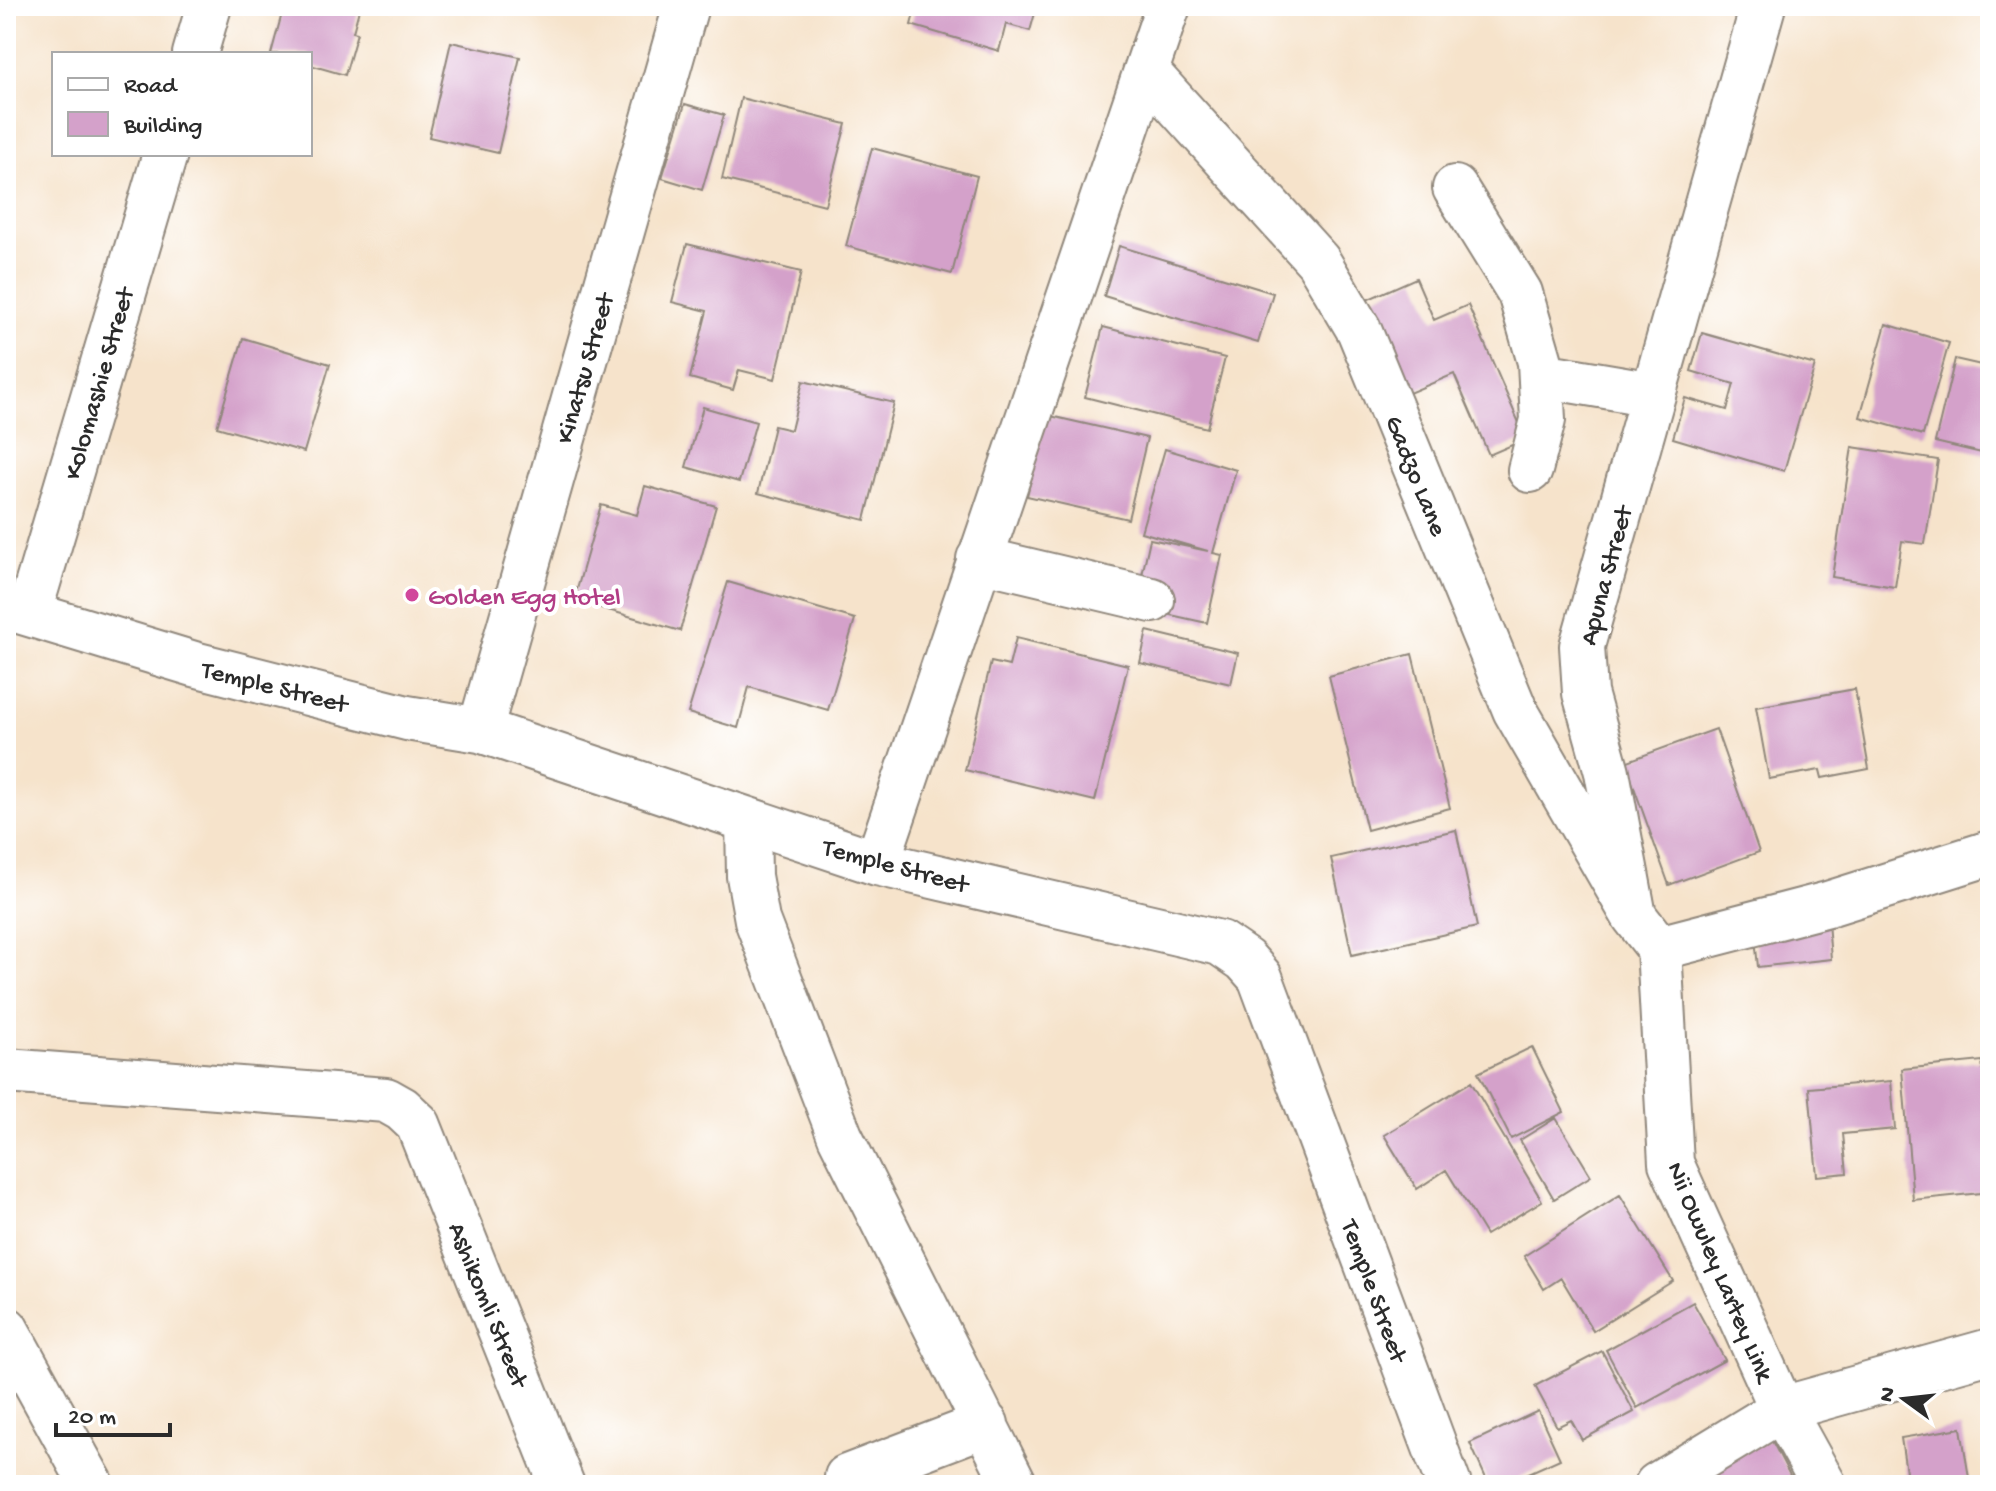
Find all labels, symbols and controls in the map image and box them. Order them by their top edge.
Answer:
legend [52,52,312,156]
text: Road [124,73,178,102]
text: Building [123,113,202,142]
street label: Kolomashie Street [59,283,144,484]
street label: Kinatsu Street [551,288,624,448]
street label: Gadzo Lane [1376,412,1452,542]
street label: Apuna Street [1575,501,1642,649]
place label: Golden Egg Hotel [428,584,621,615]
marker: Golden Egg Hotel [403,586,421,604]
street label: Temple Street [196,656,352,723]
street label: Temple Street [817,834,973,903]
street label: Nii Owuley Lartey Link [1658,1158,1779,1390]
street label: Temple Street [1331,1214,1413,1369]
street label: Ashikomli Street [439,1219,534,1395]
north arrow [1864,1359,1944,1439]
text: N [1874,1385,1903,1405]
scale bar [56,1387,170,1437]
text: 20 m [68,1404,116,1433]

